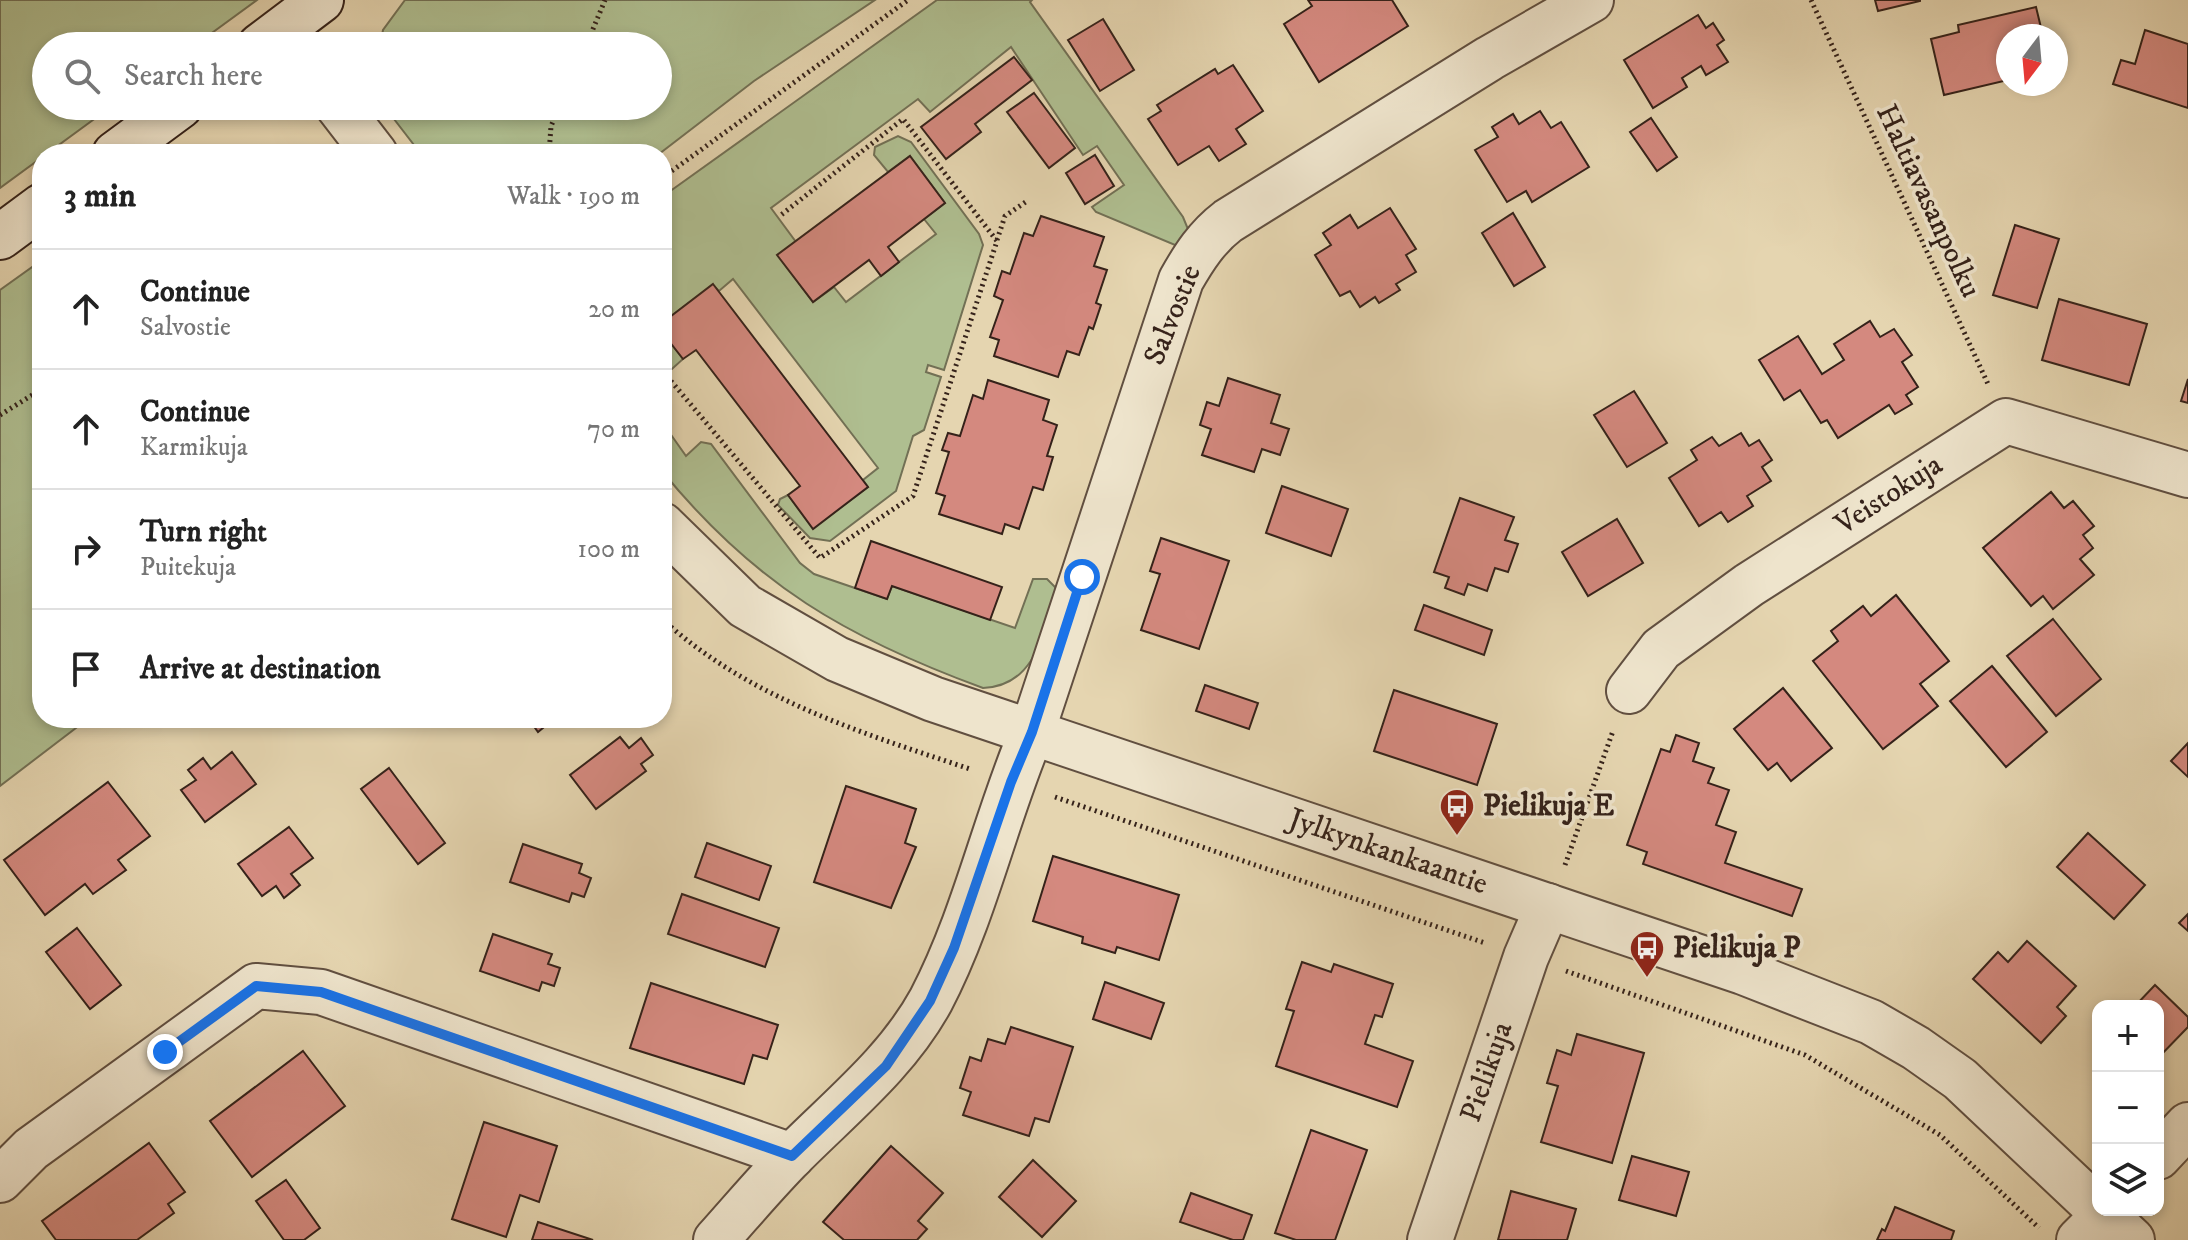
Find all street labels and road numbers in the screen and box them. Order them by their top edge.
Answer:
street label: Haltiavasanpolku [1867,98,1989,304]
street label: Salvostie [1136,260,1210,370]
street label: Veistokuja [1827,446,1950,544]
street label: Jylkynkankaantie [1281,800,1492,903]
street label: Pielikuja [1453,1017,1521,1127]

